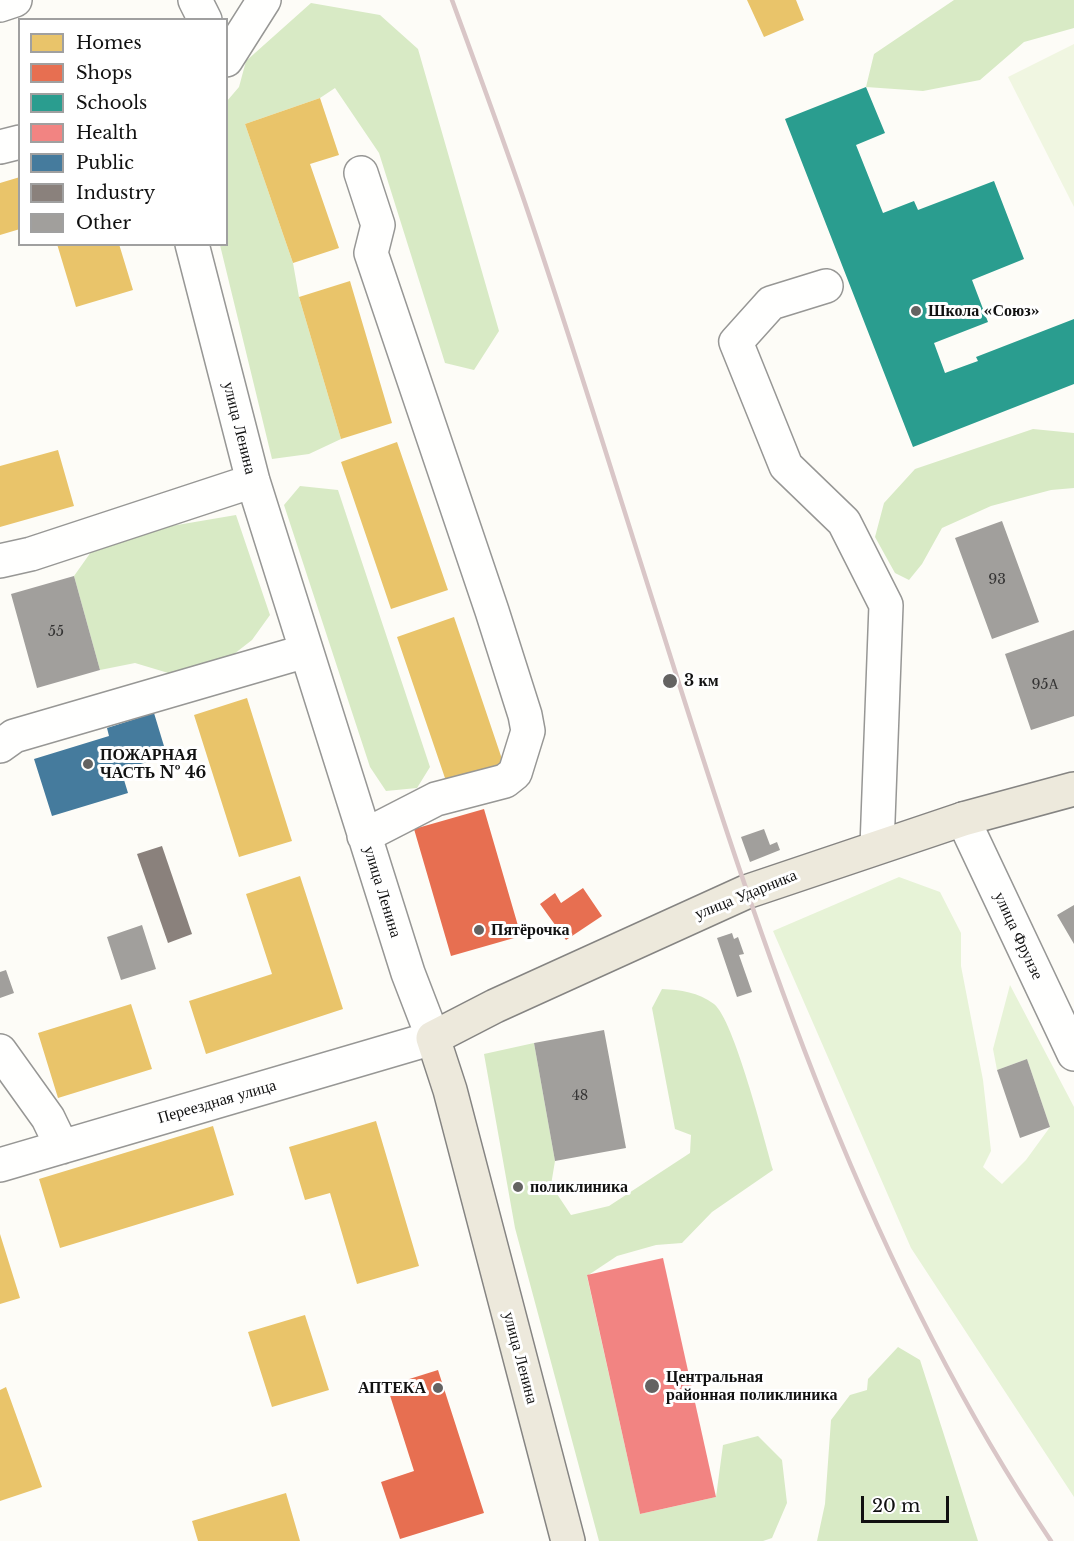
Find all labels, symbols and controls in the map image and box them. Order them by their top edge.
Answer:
legend [18,18,228,246]
text: Homes [76,32,142,54]
text: Shops [76,62,132,84]
text: Schools [76,92,147,114]
text: Health [76,122,138,144]
text: Public [76,152,134,174]
text: Industry [76,182,155,204]
text: Other [76,212,131,234]
place label: Школа «Союз» [928,301,1040,321]
marker: Школа «Союз» [909,304,923,318]
street label: улица Ленина [218,380,260,476]
house number: 93 [988,572,1006,588]
house number: 55 [48,624,64,640]
place label: 3 км [684,671,719,691]
marker: 3 км [661,672,679,690]
house number: 95А [1031,677,1059,693]
place label: ПОЖАРНАЯ ЧАСТЬ № 46 [100,745,206,783]
marker: ПОЖАРНАЯ ЧАСТЬ № 46 [81,757,95,771]
street label: улица Ленина [359,844,405,940]
street label: улица Ударника [692,866,800,924]
street label: улица Фрунзе [989,889,1047,983]
place label: Пятёрочка [491,920,570,940]
marker: Пятёрочка [472,923,486,937]
street label: Переездная улица [156,1076,278,1128]
house number: 48 [572,1088,588,1104]
place label: поликлиника [530,1177,628,1197]
marker: поликлиника [511,1180,525,1194]
street label: улица Ленина [498,1310,542,1406]
place label: Центральная районная поликлиника [666,1367,837,1405]
marker: Центральная районная поликлиника [643,1377,661,1395]
place label: АПТЕКА [358,1378,426,1398]
marker: АПТЕКА [431,1381,445,1395]
scale bar [864,1484,952,1522]
text: 20 m [872,1495,920,1517]

